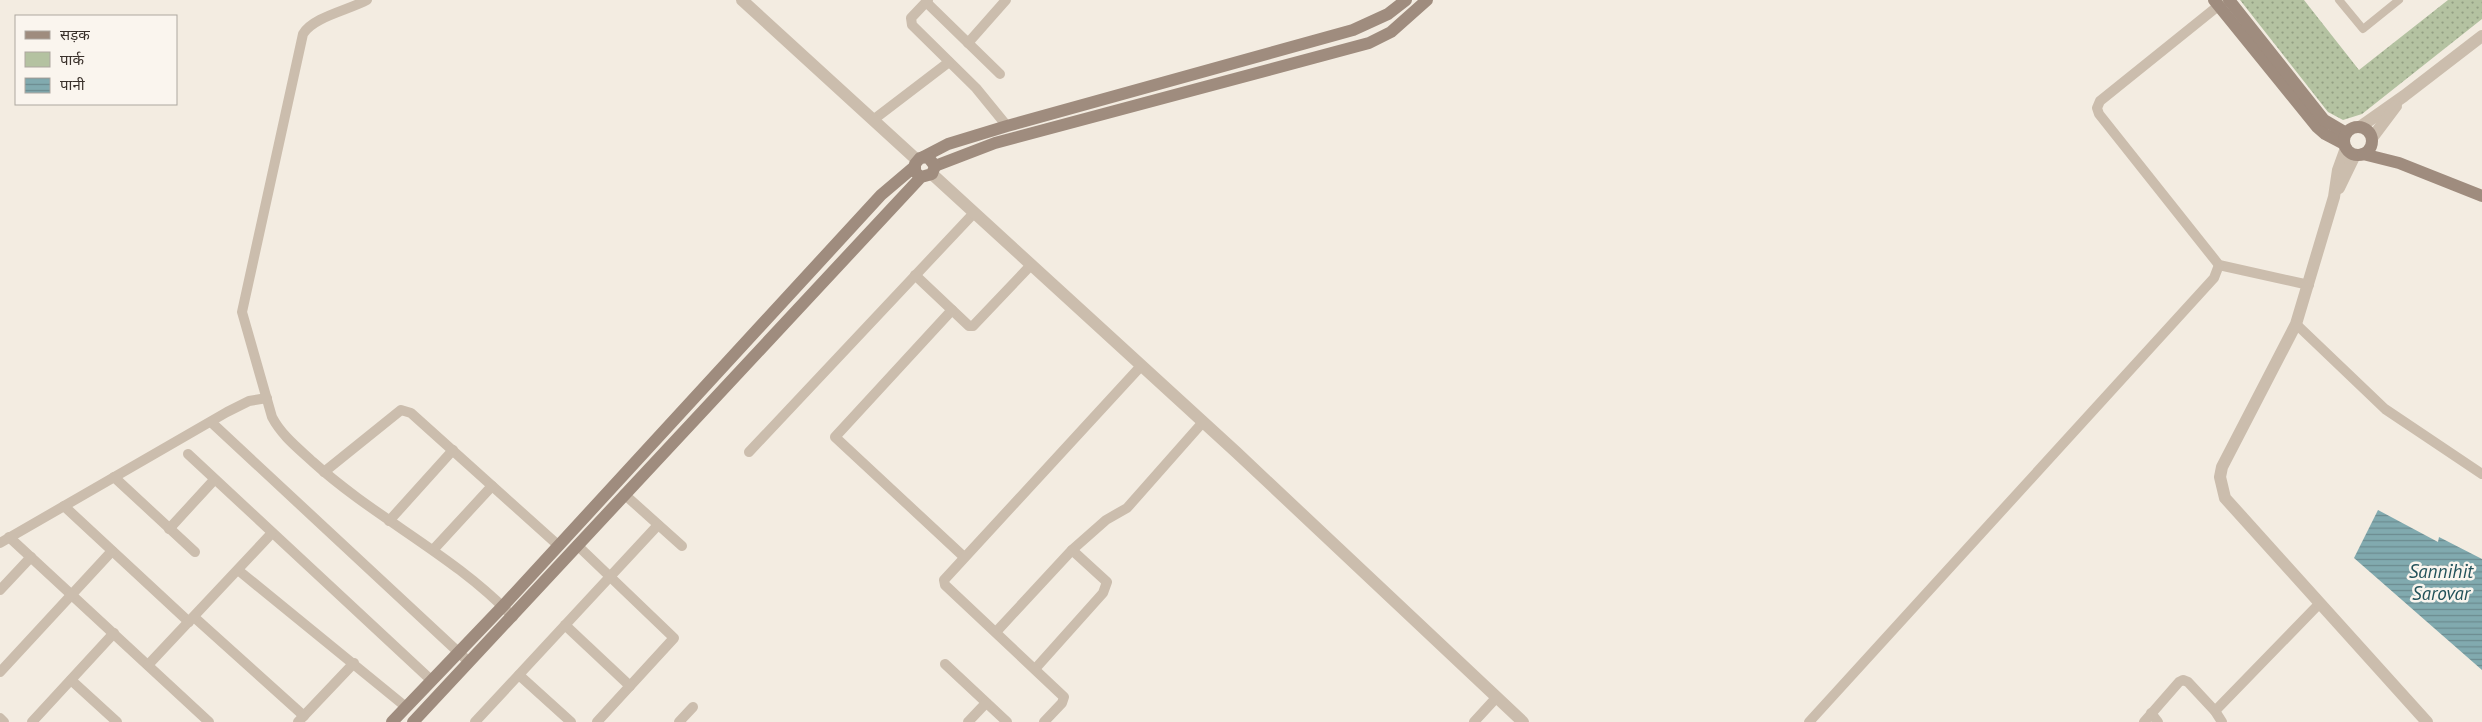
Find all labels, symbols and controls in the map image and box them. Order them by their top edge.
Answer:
legend [15,15,178,105]
text: सड़क [60,25,90,44]
text: पार्क [60,50,84,69]
text: पानी [60,75,86,94]
water label: Sannihit Sarovar [2409,559,2474,605]

